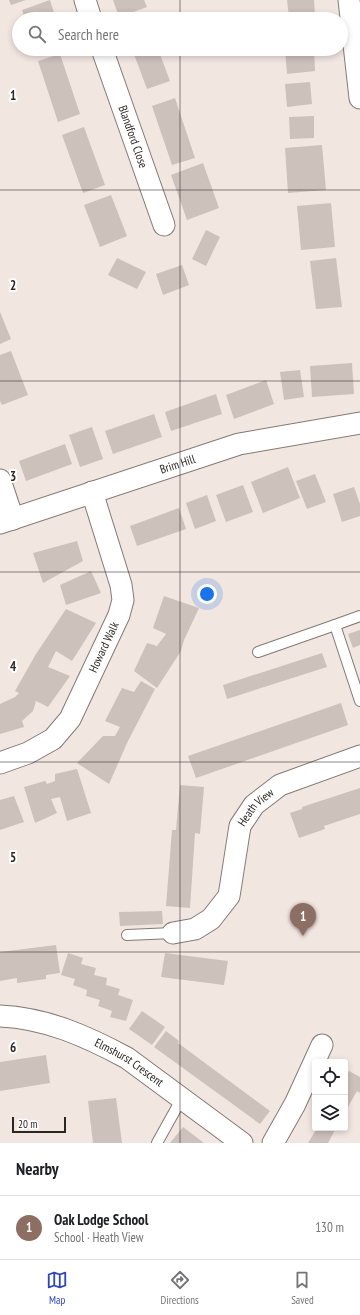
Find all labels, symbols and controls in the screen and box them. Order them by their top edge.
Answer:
search box [12,12,348,56]
icon: search [26,23,48,45]
text: Search here [58,25,119,44]
text: 1 [10,87,16,104]
street label: Blandford Close [115,103,151,170]
text: 2 [10,277,16,294]
street label: Brim Hill [158,451,197,477]
text: 3 [10,468,16,485]
your location [197,584,217,604]
street label: Howard Walk [85,619,122,675]
text: 4 [10,658,17,675]
street label: Heath View [234,784,277,829]
text: 5 [10,849,16,866]
pin: 1 [290,903,316,936]
street label: Elmshurst Crescent [92,1035,167,1090]
text: 6 [10,1039,16,1056]
map controls [312,1059,348,1131]
button: locate [312,1059,348,1095]
button: layers [312,1095,348,1131]
scale bar [12,1115,66,1134]
text: 20 m [18,1117,37,1131]
text: Nearby [16,1158,59,1180]
text: Oak Lodge School [54,1210,148,1229]
text: 1 [26,1219,32,1236]
text: 130 m [315,1219,344,1236]
text: School · Heath View [54,1229,144,1246]
tab: Map [46,1269,68,1307]
tab: Directions [161,1269,199,1307]
tab: Saved [291,1269,314,1307]

